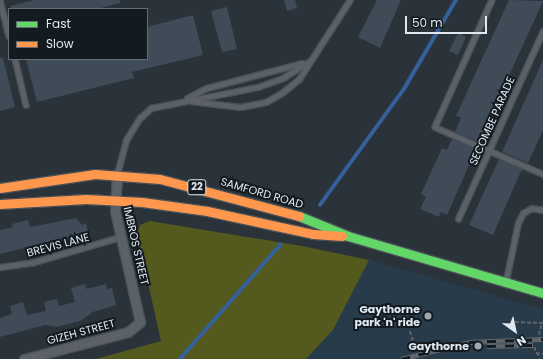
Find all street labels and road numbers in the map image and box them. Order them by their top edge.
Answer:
street label: SECOMBE PARADE [467,75,517,167]
street label: SAMFORD ROAD [219,175,305,211]
road number: 22 [187,179,207,195]
street label: IMBROS STREET [121,206,151,286]
street label: BREVIS LANE [25,230,91,260]
street label: GIZEH STREET [46,317,116,347]

